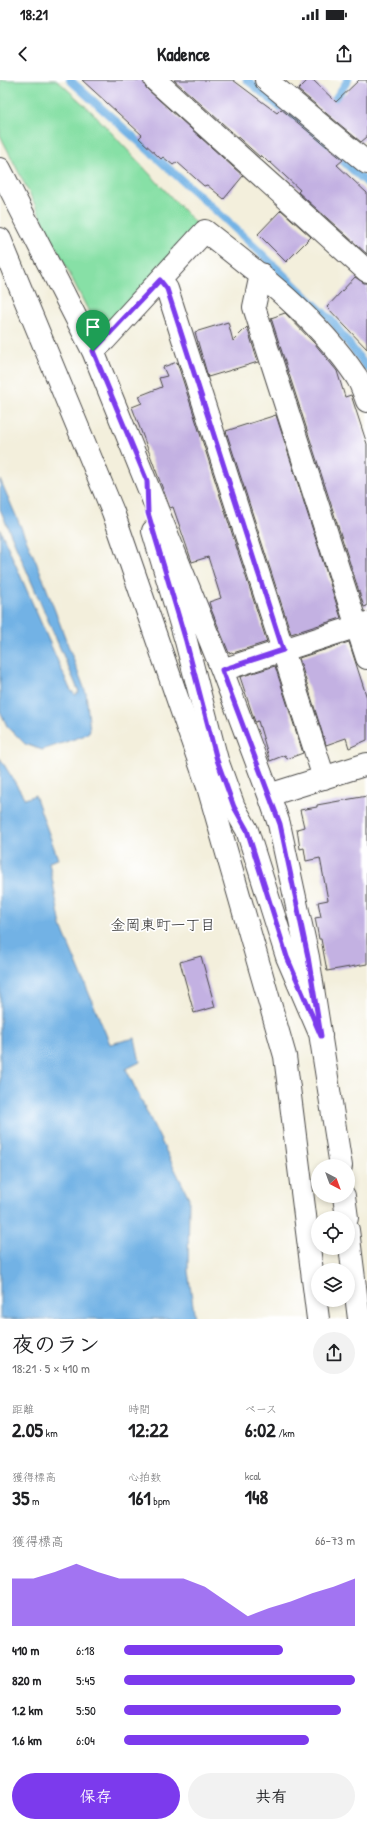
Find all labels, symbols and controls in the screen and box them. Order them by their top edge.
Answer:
text: 18:21 [20,4,48,25]
text: Kadence [157,42,210,67]
icon: back [12,43,34,65]
icon: share [333,43,355,65]
pin [76,310,110,351]
icon: arrive [82,316,104,338]
district label: 金岡東町一丁目 [110,914,216,935]
north arrow [311,1159,355,1203]
map controls [311,1159,355,1307]
button: locate [311,1211,355,1255]
button: layers [311,1263,355,1307]
text: 夜のラン [12,1329,100,1359]
button: share [313,1332,355,1374]
text: 18:21 · 5 × 410 m [12,1359,90,1377]
text: 距離 [12,1402,34,1416]
text: 時間 [128,1402,150,1416]
text: ペース [245,1402,277,1416]
text: 2.05 [12,1416,43,1443]
text: 12:22 [128,1416,168,1443]
text: 6:02 [245,1416,276,1443]
text: km [43,1426,58,1440]
text: /km [276,1426,295,1440]
text: kcal [245,1469,261,1483]
text: 獲得標高 [12,1470,56,1484]
text: 心拍数 [128,1470,161,1484]
text: 148 [245,1483,268,1510]
text: 35 [12,1484,29,1511]
text: 161 [128,1484,151,1511]
text: m [29,1494,39,1508]
text: bpm [151,1494,170,1508]
text: 66–73 m [315,1531,355,1549]
text: 獲得標高 [12,1532,64,1550]
text: 410 m [12,1641,39,1659]
text: 6:18 [76,1641,95,1659]
text: 820 m [12,1671,41,1689]
text: 5:45 [76,1671,95,1689]
text: 1.2 km [12,1701,43,1719]
text: 5:50 [76,1701,96,1719]
text: 1.6 km [12,1731,42,1749]
text: 6:04 [76,1731,95,1749]
button: 保存 [12,1773,180,1819]
button: 共有 [188,1773,355,1819]

